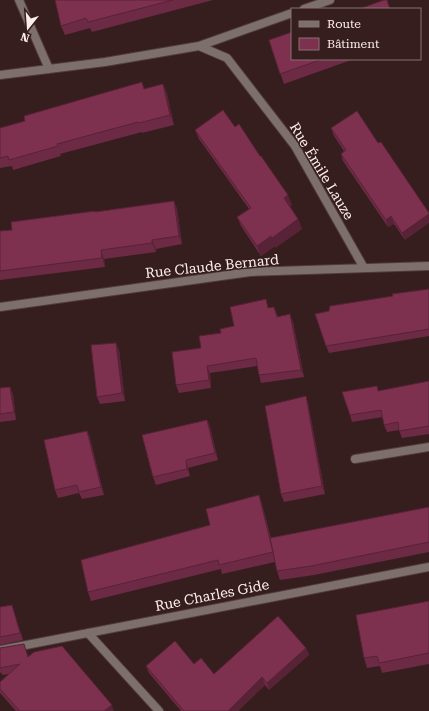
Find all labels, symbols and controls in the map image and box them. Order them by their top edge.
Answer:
north arrow [8,8,48,48]
legend [291,8,421,60]
text: Route [327,17,361,31]
text: N [19,29,31,45]
text: Bâtiment [327,37,380,51]
street label: Rue Émile Lauze [287,120,357,223]
street label: Rue Claude Bernard [144,251,280,281]
street label: Rue Charles Gide [154,576,271,614]

